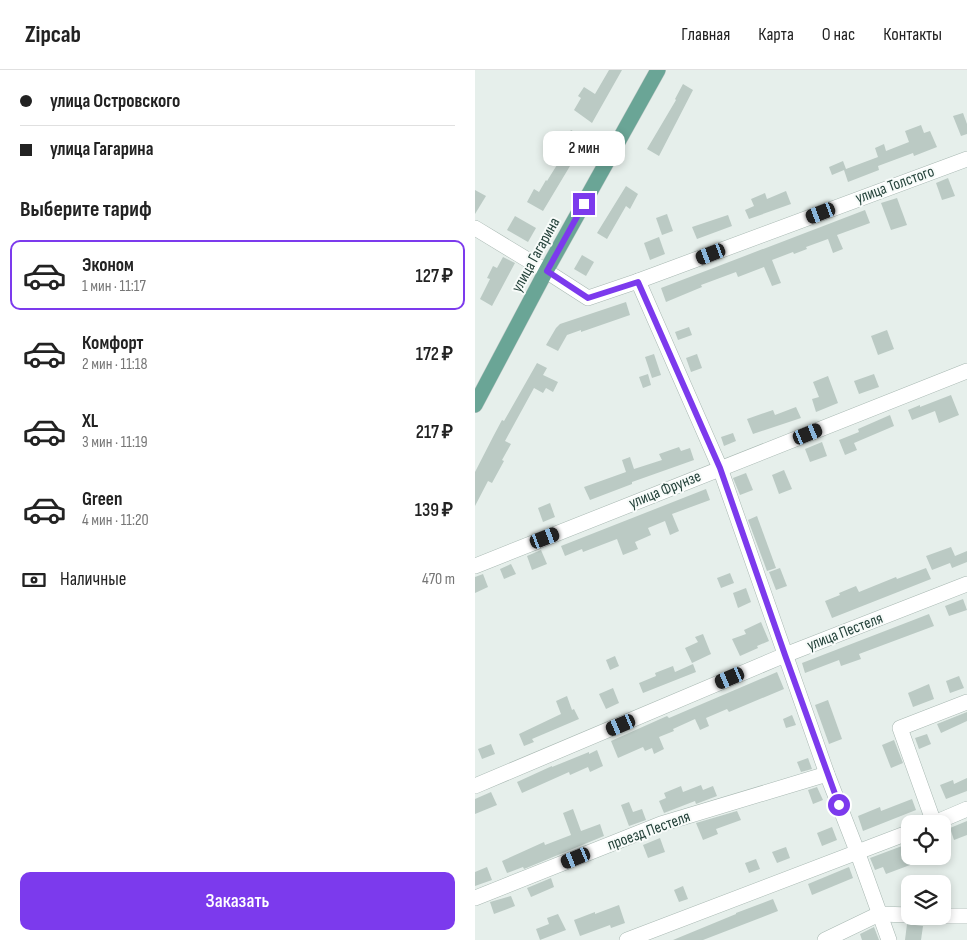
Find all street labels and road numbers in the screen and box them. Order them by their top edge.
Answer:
street label: улица Толстого [853,162,937,208]
street label: улица Гагарина [508,214,564,296]
street label: улица Фрунзе [626,467,704,513]
street label: улица Пестеля [804,609,886,655]
street label: проезд Пестеля [605,807,693,855]

